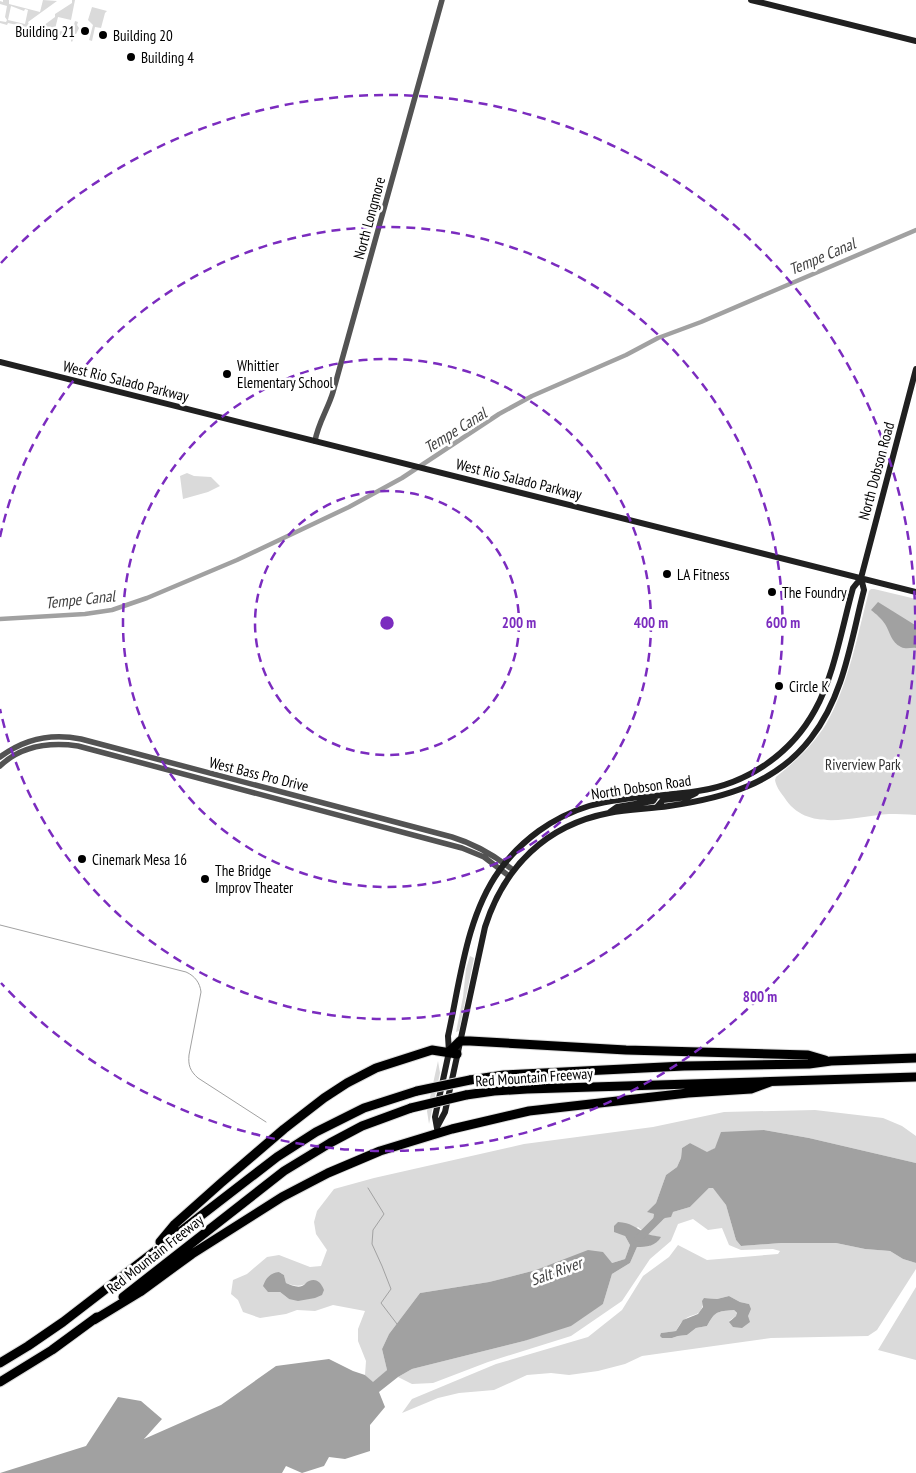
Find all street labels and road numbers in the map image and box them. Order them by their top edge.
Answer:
street label: North Longmore [349,175,389,261]
street label: West Rio Salado Parkway [61,356,191,406]
street label: North Dobson Road [854,420,898,522]
street label: West Rio Salado Parkway [454,454,584,504]
street label: West Bass Pro Drive [207,752,311,796]
street label: North Dobson Road [590,771,692,803]
street label: Red Mountain Freeway [475,1063,594,1091]
street label: Red Mountain Freeway [103,1210,208,1298]

